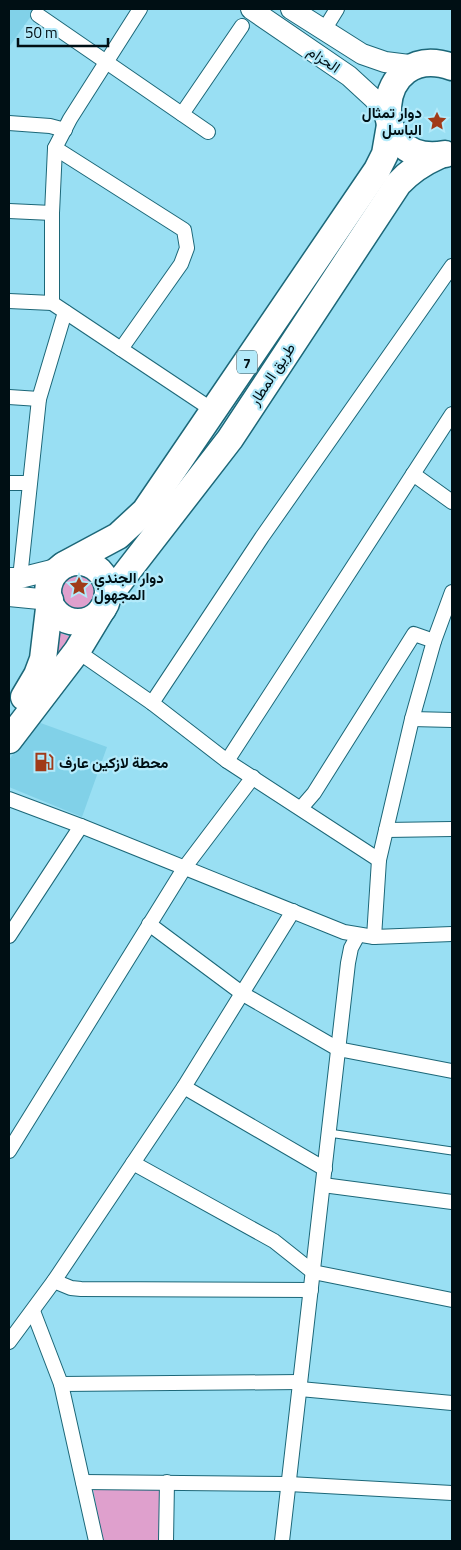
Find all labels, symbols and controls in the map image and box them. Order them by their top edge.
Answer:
scale bar [18,15,108,47]
text: 50 m [25,21,58,44]
street label: الحزام [303,40,345,78]
place label: دوار تمثال الباسل [362,101,422,141]
place icon: دوار تمثال الباسل [426,110,448,132]
street label: طريق المطار [243,338,301,411]
road number: 7 [237,351,257,374]
place label: دوار الجندي المجهول [94,566,164,606]
place icon: دوار الجندي المجهول [68,575,90,597]
fuel station icon: محطة لازكين عارف [33,751,55,773]
place label: محطة لازكين عارف [59,751,169,774]

